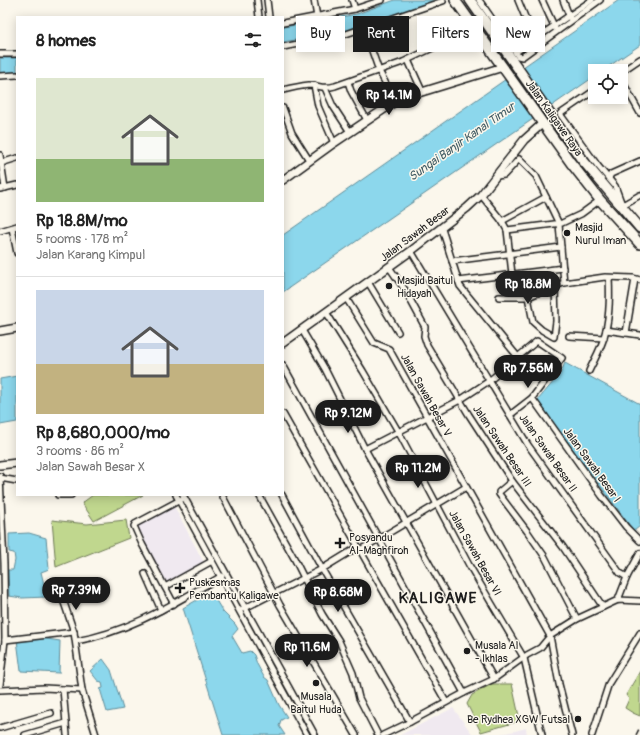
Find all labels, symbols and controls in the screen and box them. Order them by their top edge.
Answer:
chip: Buy [296,16,345,52]
chip: Rent [353,16,409,52]
chip: Filters [417,16,483,52]
chip: New [491,16,545,52]
icon: filters [242,29,264,51]
text: 8 homes [36,30,96,51]
map controls [588,64,628,104]
button: locate [588,64,628,104]
street label: Jalan Kaligawe Raya [523,77,585,159]
pin: Rp 14.1M [348,82,430,116]
text: Rp 14.1M [366,87,412,103]
water label: Sungai Banjir Kanal Timur [406,99,520,184]
icon: home [114,104,186,176]
street label: Jalan Sawah Besar [378,204,452,264]
text: Rp 18.8M/mo [36,210,128,231]
place label: Masjid Nurul Iman [575,221,626,247]
marker: Masjid Nurul Iman [562,228,572,238]
text: 5 rooms · 178 m² [36,231,128,247]
text: Jalan Karang Kimpul [36,247,145,263]
pin: Rp 18.8M [487,271,569,305]
place label: Masjid Baitul Hidayah [397,274,453,300]
text: Rp 18.8M [505,276,551,292]
marker: Masjid Baitul Hidayah [384,281,394,291]
icon: home [114,316,186,388]
street label: Jalan Sawah Besar V [398,351,454,439]
pin: Rp 7.56M [487,355,569,389]
text: Rp 7.56M [503,360,553,376]
pin: Rp 9.12M [307,400,389,434]
street label: Jalan Sawah Besar III [470,403,534,489]
text: Rp 9.12M [324,405,372,421]
street label: Jalan Sawah Besar II [516,412,580,494]
text: Rp 8,680,000/mo [36,422,170,443]
street label: Jalan Sawah Besar I [561,425,623,505]
text: 3 rooms · 86 m² [36,443,124,459]
pin: Rp 11.2M [377,455,459,489]
text: Jalan Sawah Besar X [36,459,145,475]
text: Rp 11.2M [395,460,441,476]
street label: Jalan Sawah Besar VI [446,508,504,598]
place label: Posyandu Al-Maghfiroh [349,531,408,557]
marker: Posyandu Al-Maghfiroh [334,537,346,549]
place label: Puskesmas Pembantu Kaligawe [189,576,279,602]
pin: Rp 7.39M [35,577,117,611]
pin: Rp 8.68M [297,579,379,613]
text: Rp 7.39M [51,582,101,598]
marker: Puskesmas Pembantu Kaligawe [174,582,186,594]
text: Rp 8.68M [313,584,363,600]
district label: KALIGAWE [399,589,477,608]
pin: Rp 11.6M [266,634,348,668]
text: Rp 11.6M [284,639,330,655]
place label: Musala Al - Ikhlas [475,639,518,665]
marker: Musala Al - Ikhlas [462,646,472,656]
marker: Musala Baitul Huda [311,678,321,688]
place label: Musala Baitul Huda [290,690,342,716]
place label: Be Rydhea XGW Futsal [467,713,570,726]
marker: Be Rydhea XGW Futsal [573,714,583,724]

